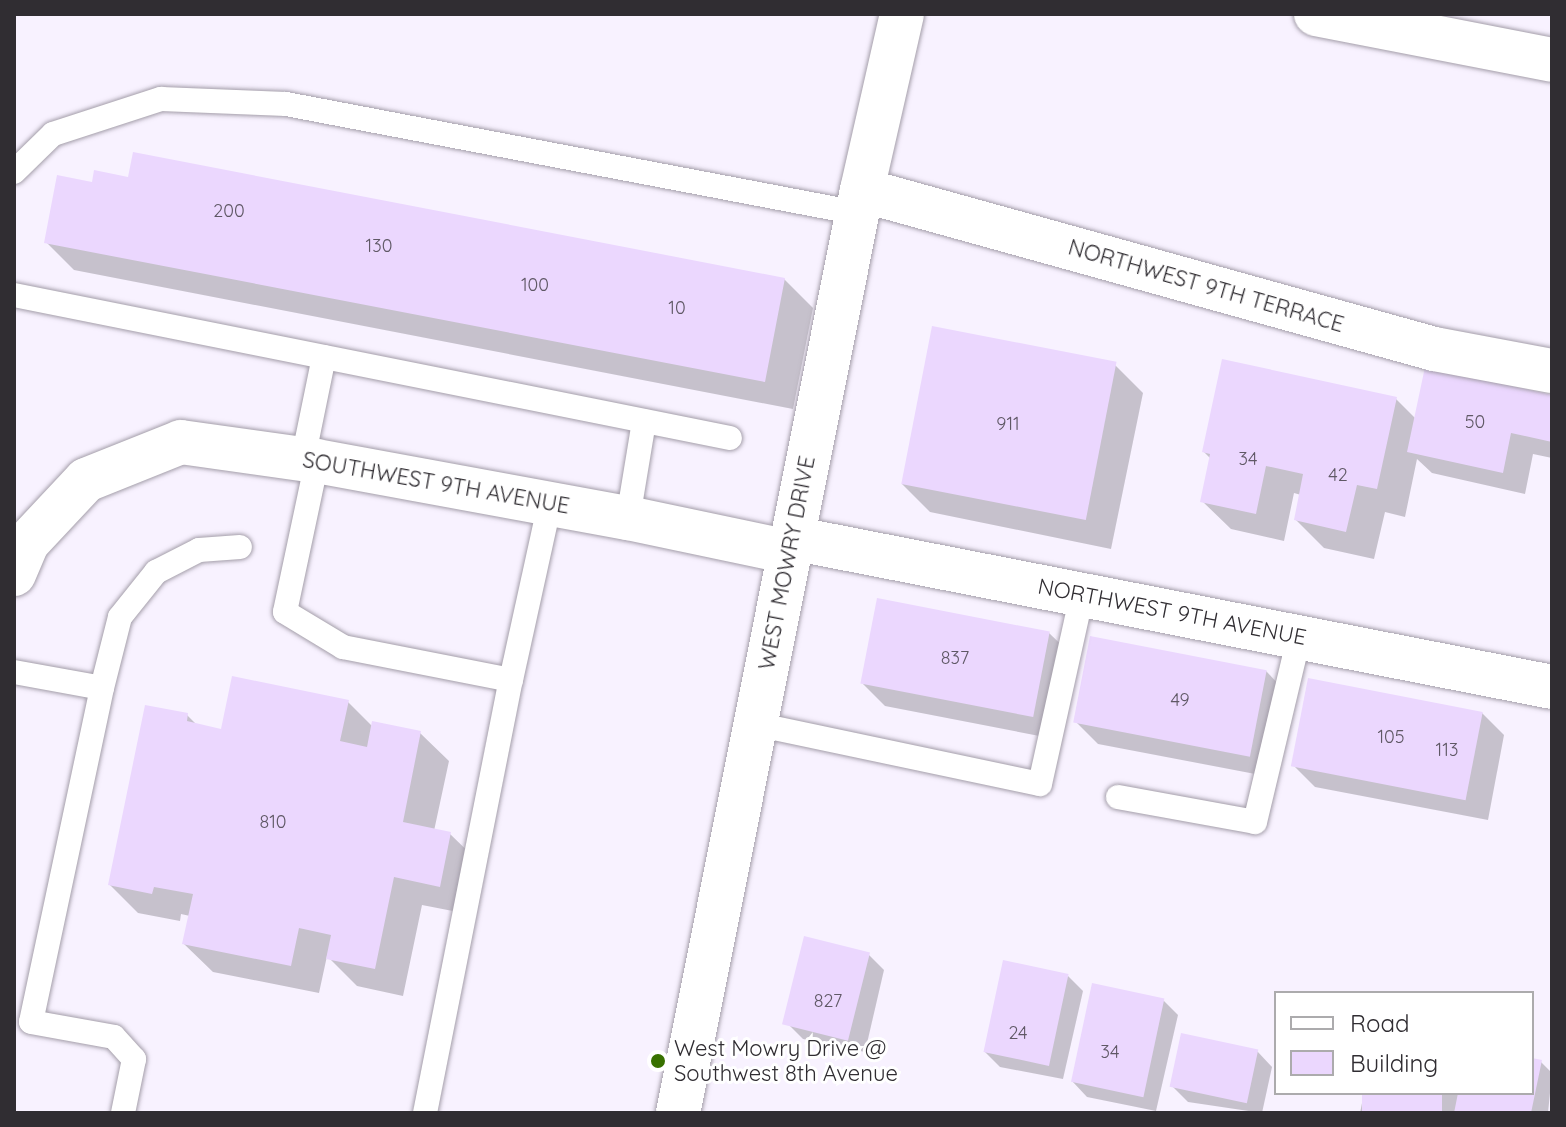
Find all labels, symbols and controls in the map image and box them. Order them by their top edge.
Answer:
house number: 200 [213,200,245,222]
street label: NORTHWEST 9TH TERRACE [1065,234,1347,338]
house number: 130 [366,235,392,257]
house number: 100 [521,274,549,296]
house number: 10 [668,297,686,319]
house number: 50 [1465,411,1485,433]
house number: 911 [996,413,1020,435]
street label: SOUTHWEST 9TH AVENUE [301,447,571,519]
house number: 34 [1239,448,1257,470]
street label: WEST MOWRY DRIVE [753,454,821,672]
house number: 42 [1328,464,1348,486]
street label: NORTHWEST 9TH AVENUE [1036,573,1308,651]
house number: 837 [941,647,969,669]
house number: 49 [1170,689,1190,711]
house number: 105 [1377,726,1405,748]
house number: 113 [1436,739,1458,761]
house number: 810 [259,811,287,833]
house number: 827 [814,990,842,1012]
legend [1274,991,1534,1095]
text: Road [1350,1008,1410,1038]
house number: 24 [1008,1022,1028,1044]
place label: West Mowry Drive @ Southwest 8th Avenue [674,1035,898,1086]
house number: 34 [1101,1041,1119,1063]
text: Building [1350,1048,1438,1078]
marker: West Mowry Drive @ Southwest 8th Avenue [649,1052,667,1070]

